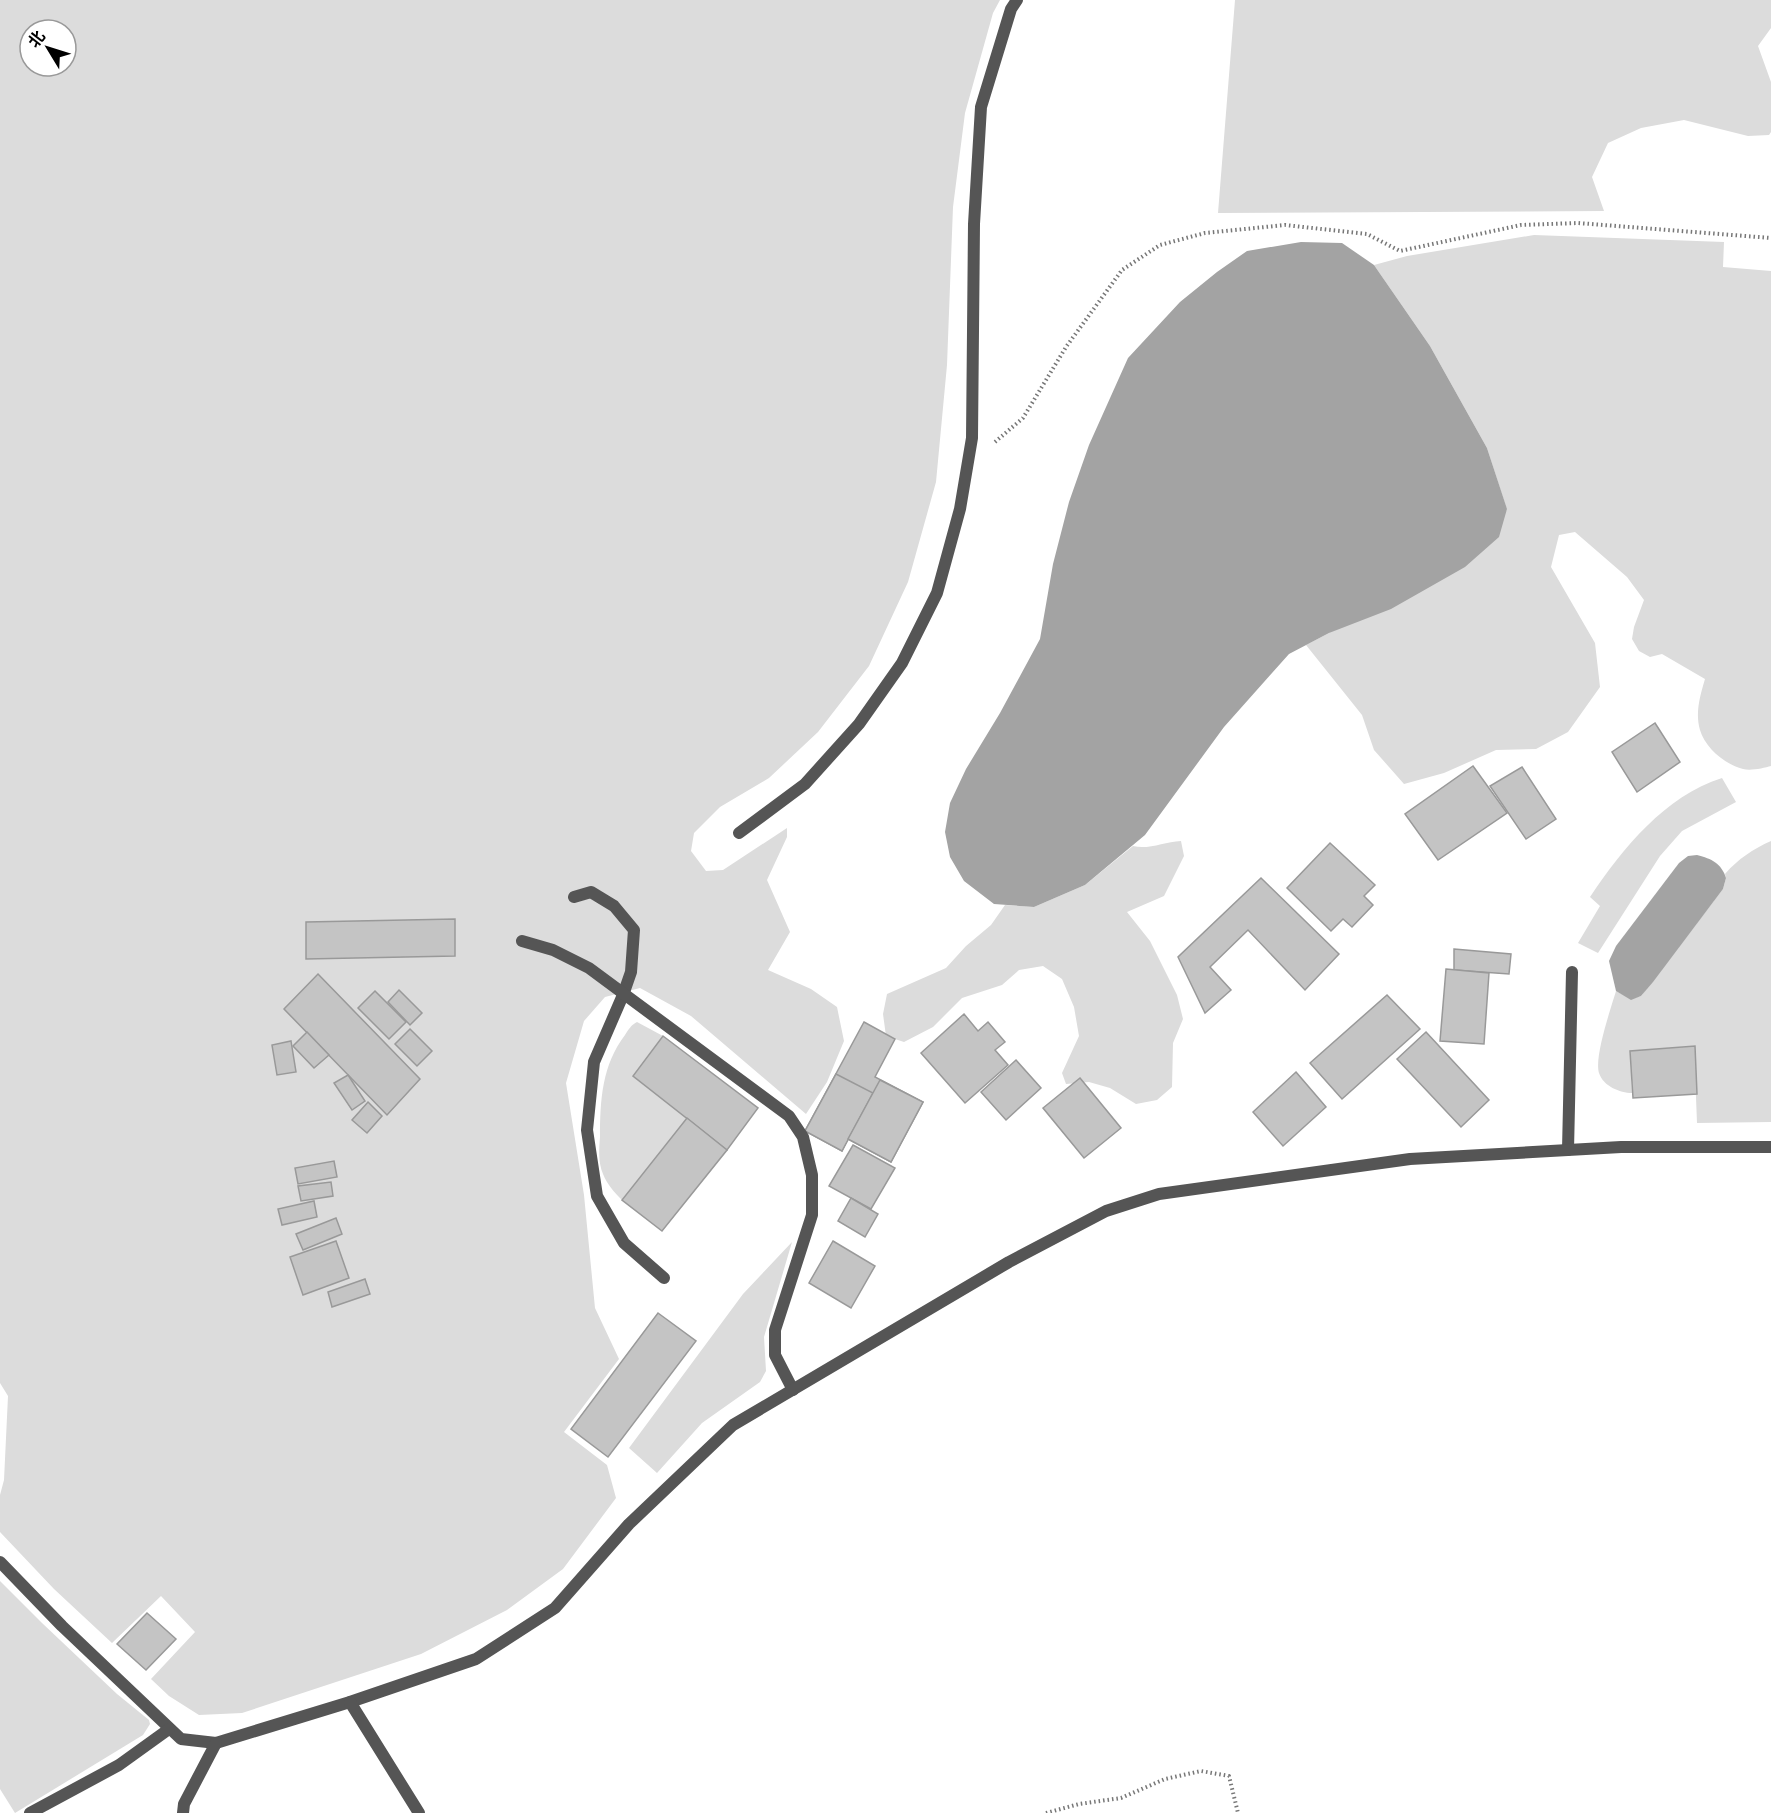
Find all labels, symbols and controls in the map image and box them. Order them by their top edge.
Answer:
north arrow [18,18,78,78]
text: 北 [23,26,49,51]

